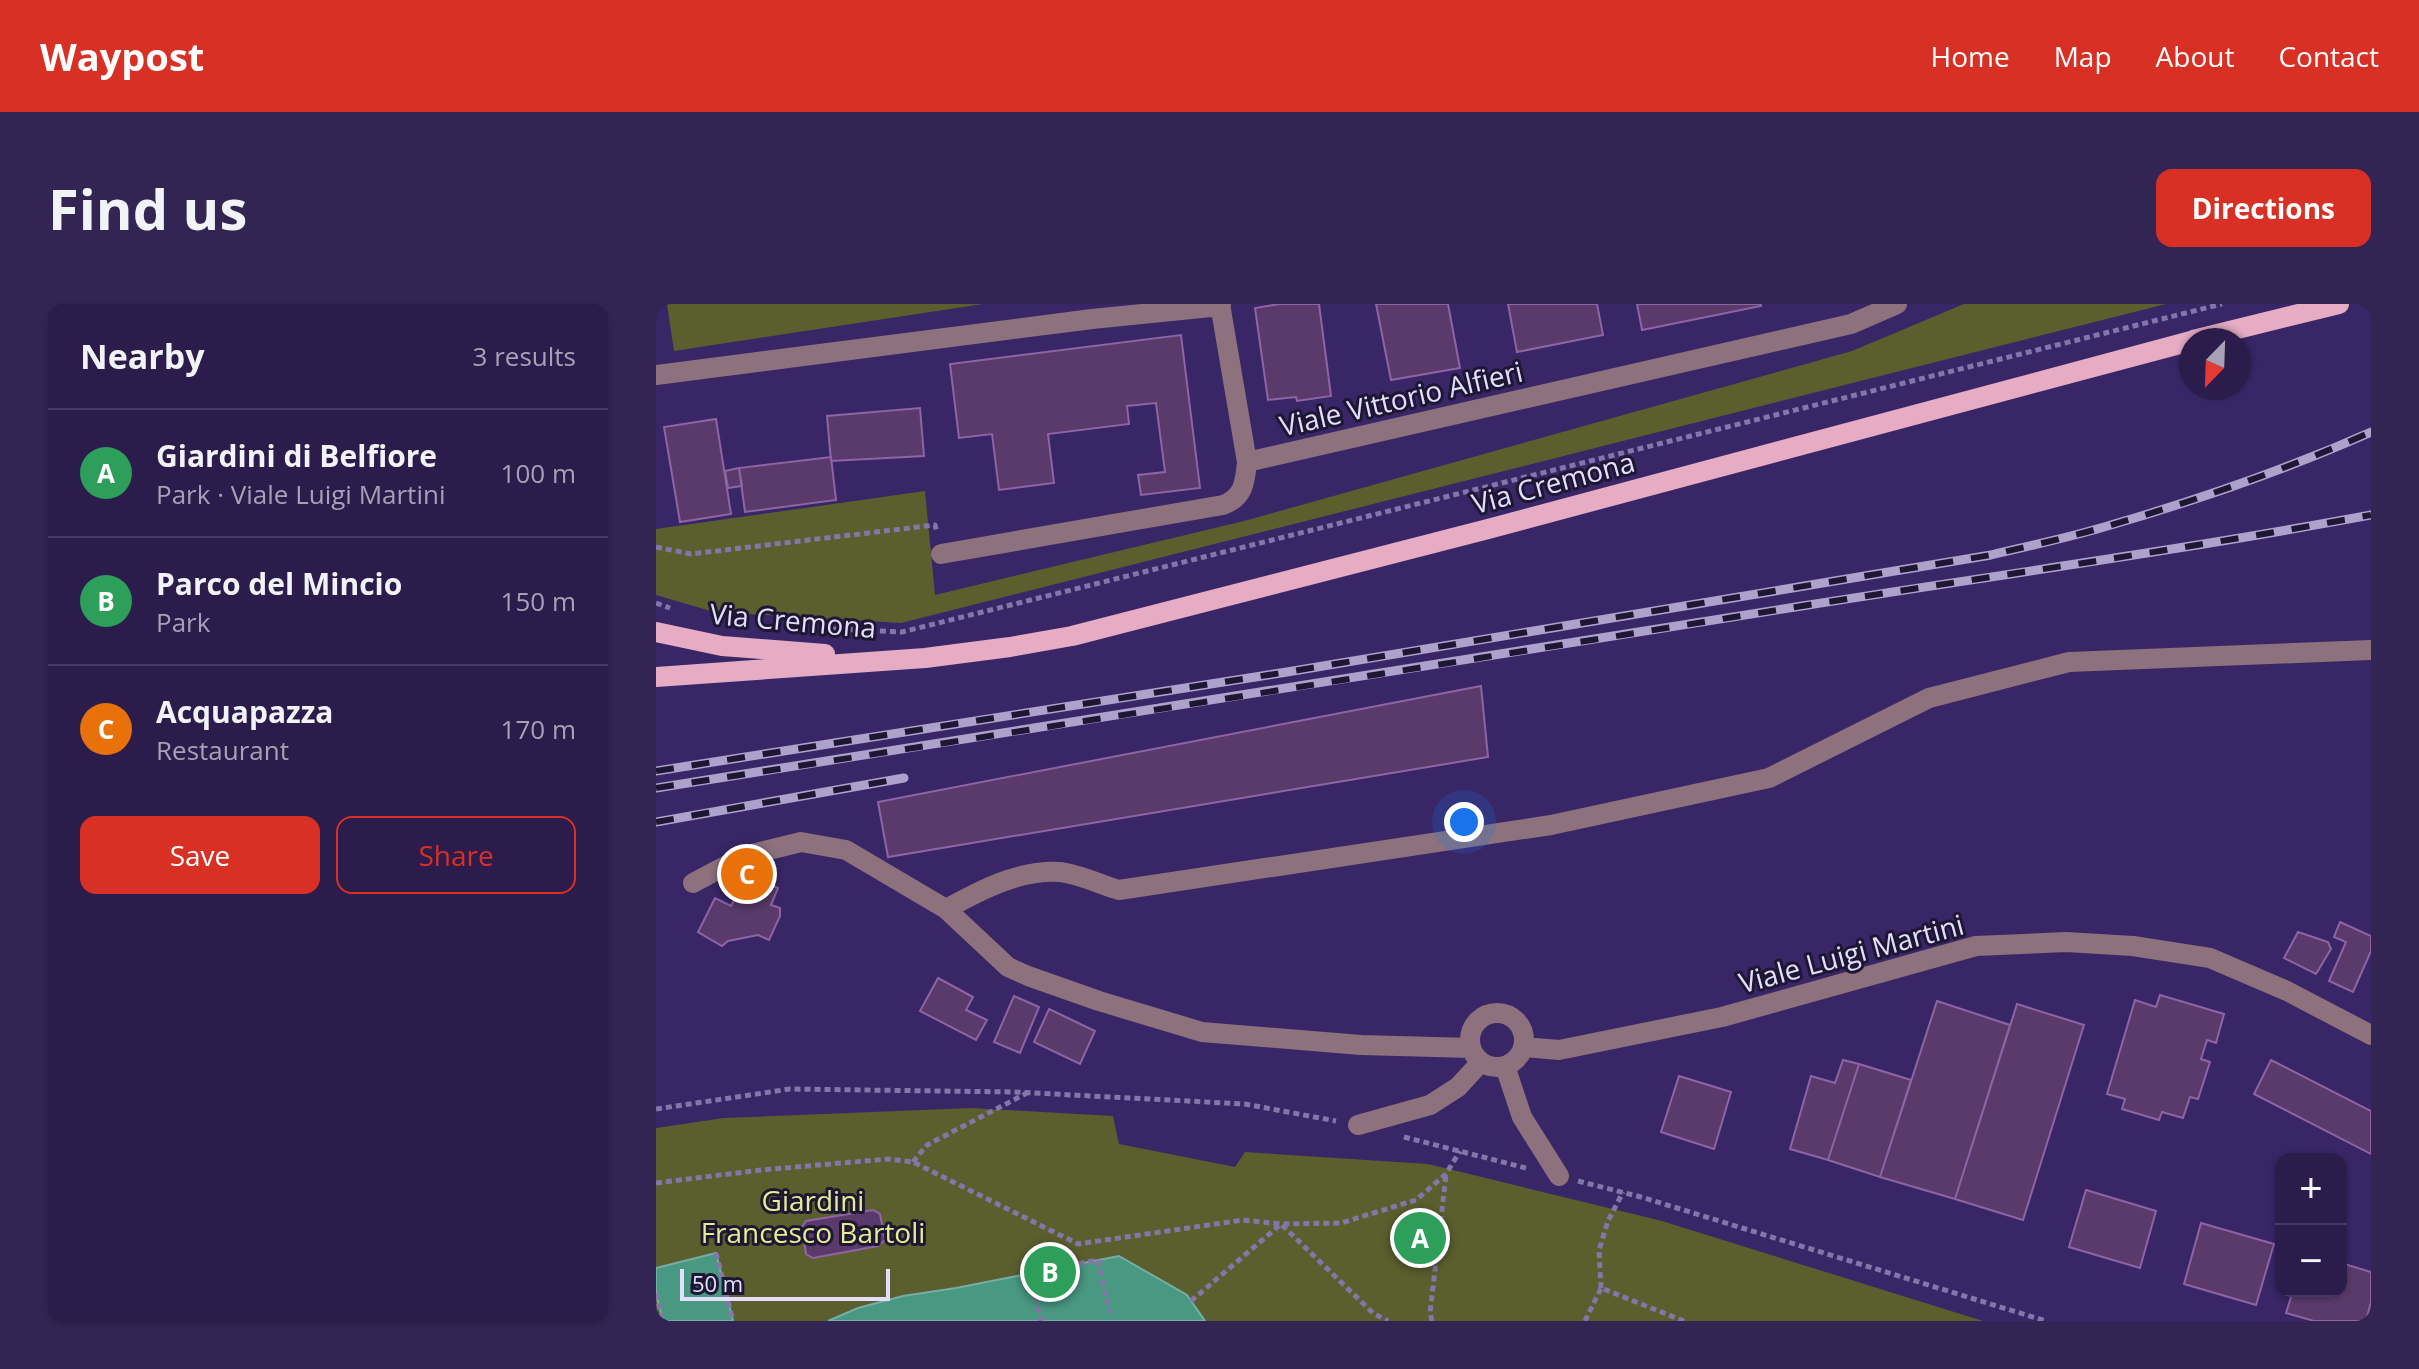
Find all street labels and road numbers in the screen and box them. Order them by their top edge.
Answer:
street label: Viale Vittorio Alfieri [1276,352,1526,444]
street label: Via Cremona [1467,442,1639,522]
street label: Via Cremona [708,594,878,646]
street label: Viale Luigi Martini [1734,905,1968,1001]

